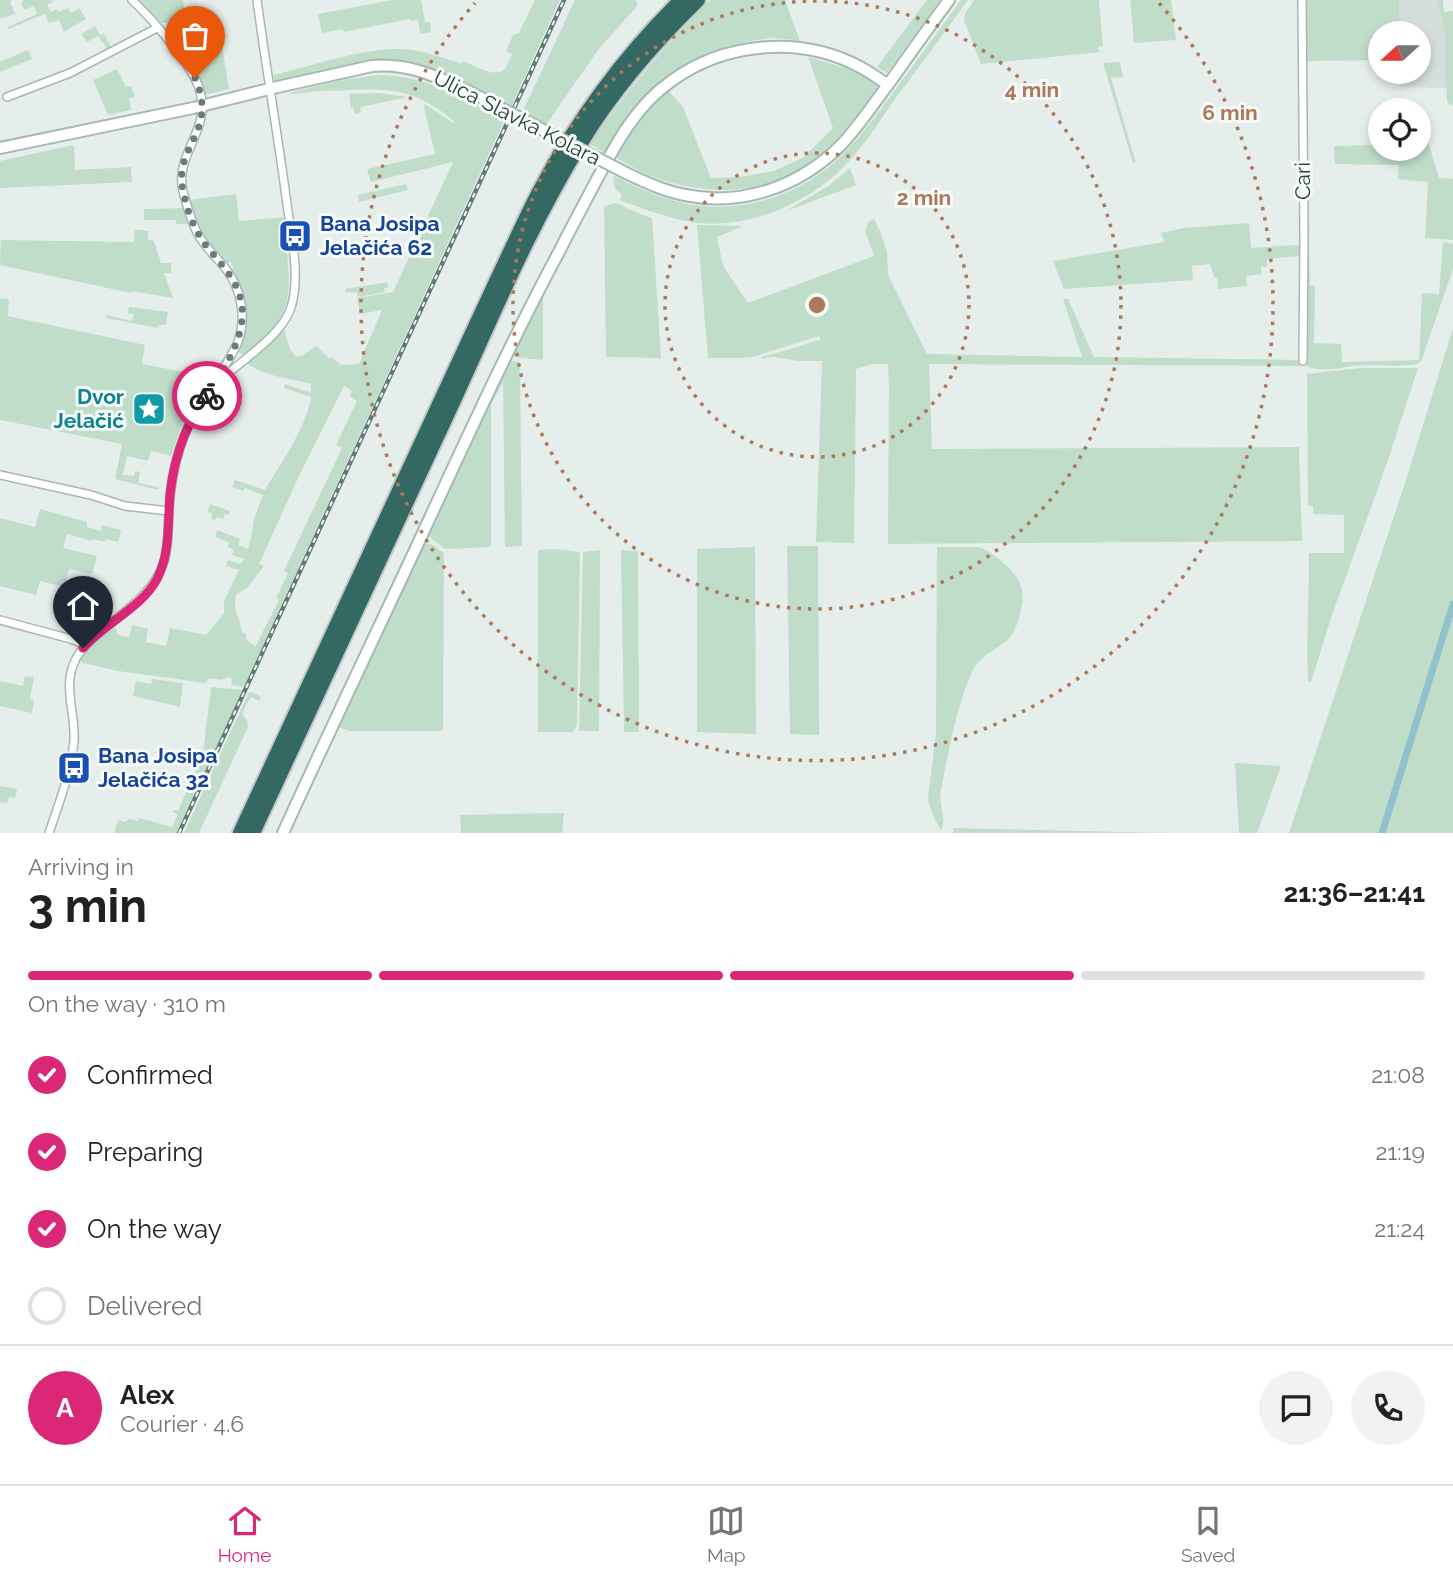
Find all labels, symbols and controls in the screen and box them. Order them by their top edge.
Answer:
pin [165,6,225,78]
icon: bag [176,17,214,55]
north arrow [1368,21,1432,84]
map controls [1368,21,1431,161]
street label: Ulica Slavka Kolara [429,65,605,171]
text: 4 min [1005,77,1059,102]
button: locate [1368,98,1431,161]
text: 6 min [1202,100,1258,125]
street label: Cari [1290,162,1315,200]
text: 2 min [897,185,951,210]
place label: Bana Josipa Jelačića 62 [320,211,440,260]
bus stop icon: Bana Josipa Jelačića 62 [276,217,314,255]
centre of rings [805,293,829,317]
courier [172,361,242,431]
icon: bike [188,377,226,415]
place label: Dvor Jelačić [54,384,124,433]
place icon: Dvor Jelačić [130,390,168,428]
pin [53,576,113,648]
icon: home [64,587,102,625]
place label: Bana Josipa Jelačića 32 [98,743,218,792]
bus stop icon: Bana Josipa Jelačića 32 [55,749,93,787]
text: Arriving in [28,853,134,880]
text: 21:36–21:41 [1283,878,1425,908]
text: 3 min [28,879,147,933]
text: On the way · 310 m [28,990,226,1017]
icon: check [28,1056,66,1094]
text: Confirmed [87,1060,213,1090]
text: 21:08 [1371,1061,1425,1088]
icon: check [28,1133,66,1171]
text: Preparing [87,1137,203,1167]
text: 21:19 [1376,1138,1425,1165]
icon: check [28,1210,66,1248]
text: On the way [87,1214,222,1244]
text: 21:24 [1374,1215,1425,1242]
text: Delivered [87,1291,202,1321]
button: chat [1259,1371,1333,1445]
button: phone [1351,1371,1425,1445]
text: Alex [120,1380,175,1410]
text: A [56,1393,74,1423]
text: Courier · 4.6 [120,1410,244,1437]
tab: Home [218,1502,271,1566]
tab: Map [707,1502,746,1566]
tab: Saved [1181,1502,1235,1566]

